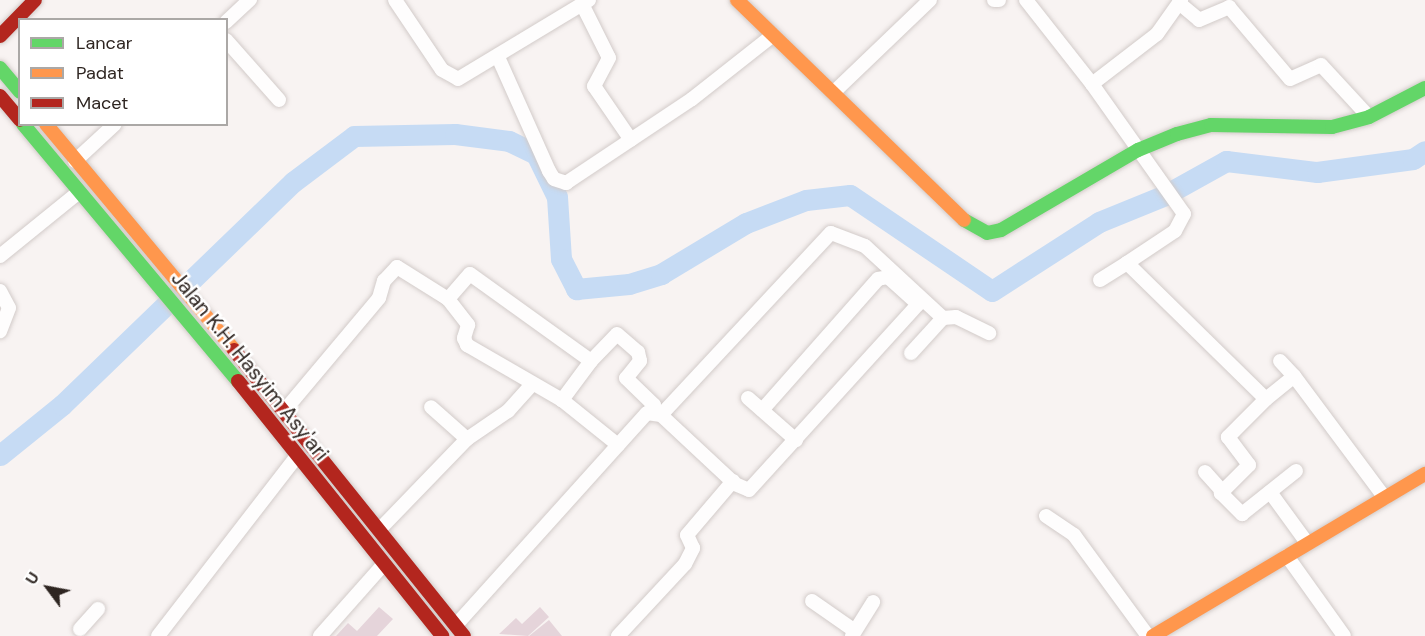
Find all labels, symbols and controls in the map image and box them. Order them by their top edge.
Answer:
legend [18,18,228,126]
text: Lancar [76,31,132,55]
text: Padat [76,61,124,85]
text: Macet [76,91,128,115]
street label: Jalan K.H. Hasyim Asy'ari [166,266,334,466]
north arrow [18,558,78,618]
text: U [21,568,44,588]

